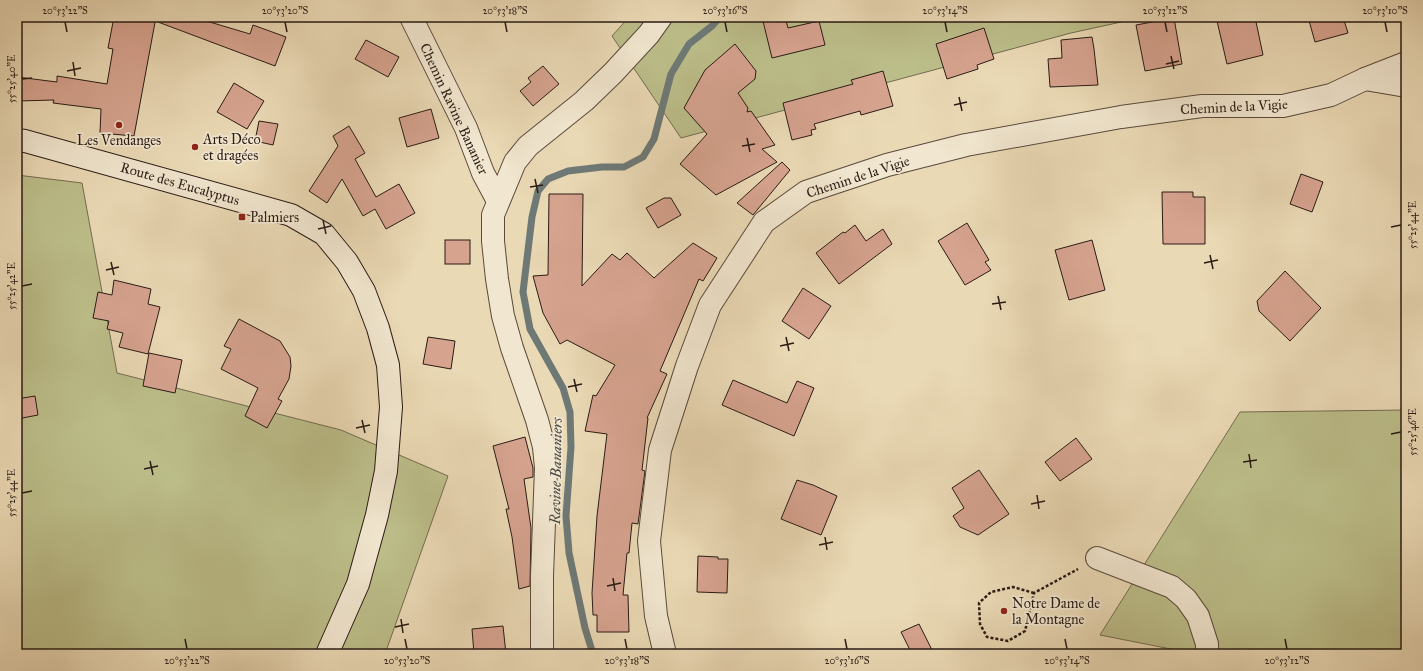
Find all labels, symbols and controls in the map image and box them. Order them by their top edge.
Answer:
text: 20°53'22"S [42,5,88,17]
text: 20°53'20"S [262,5,309,17]
text: 20°53'18"S [482,5,528,17]
text: 20°53'16"S [703,5,748,17]
text: 20°53'14"S [922,5,968,17]
text: 20°53'12"S [1143,5,1188,17]
text: 20°53'10"S [1362,5,1408,17]
street label: Chemin Ravine Bananier [416,41,492,178]
text: 55°25'40"E [6,55,18,103]
street label: Chemin de la Vigie [1180,96,1288,118]
marker: Les Vendanges [114,120,124,130]
place label: Arts Déco et dragées [202,131,261,164]
place label: Les Vendanges [77,132,161,149]
marker: Arts Déco et dragées [190,142,200,152]
street label: Chemin de la Vigie [804,152,912,202]
street label: Route des Eucalyptus [118,159,242,209]
text: 55°25'44"E [1407,201,1419,249]
place label: Palmiers [250,209,299,226]
marker: Palmiers [237,212,247,222]
text: 55°25'42"E [6,262,18,310]
text: 55°25'46"E [1407,408,1419,456]
water label: Ravine Bananiers [546,417,566,526]
text: 55°25'44"E [6,469,18,517]
place label: Notre Dame de la Montagne [1012,595,1100,628]
marker: Notre Dame de la Montagne [999,606,1009,616]
text: 20°53'22"S [164,655,210,667]
text: 20°53'20"S [384,655,431,667]
text: 20°53'18"S [604,655,650,667]
text: 20°53'16"S [825,655,870,667]
text: 20°53'14"S [1044,655,1090,667]
text: 20°53'12"S [1265,655,1310,667]

